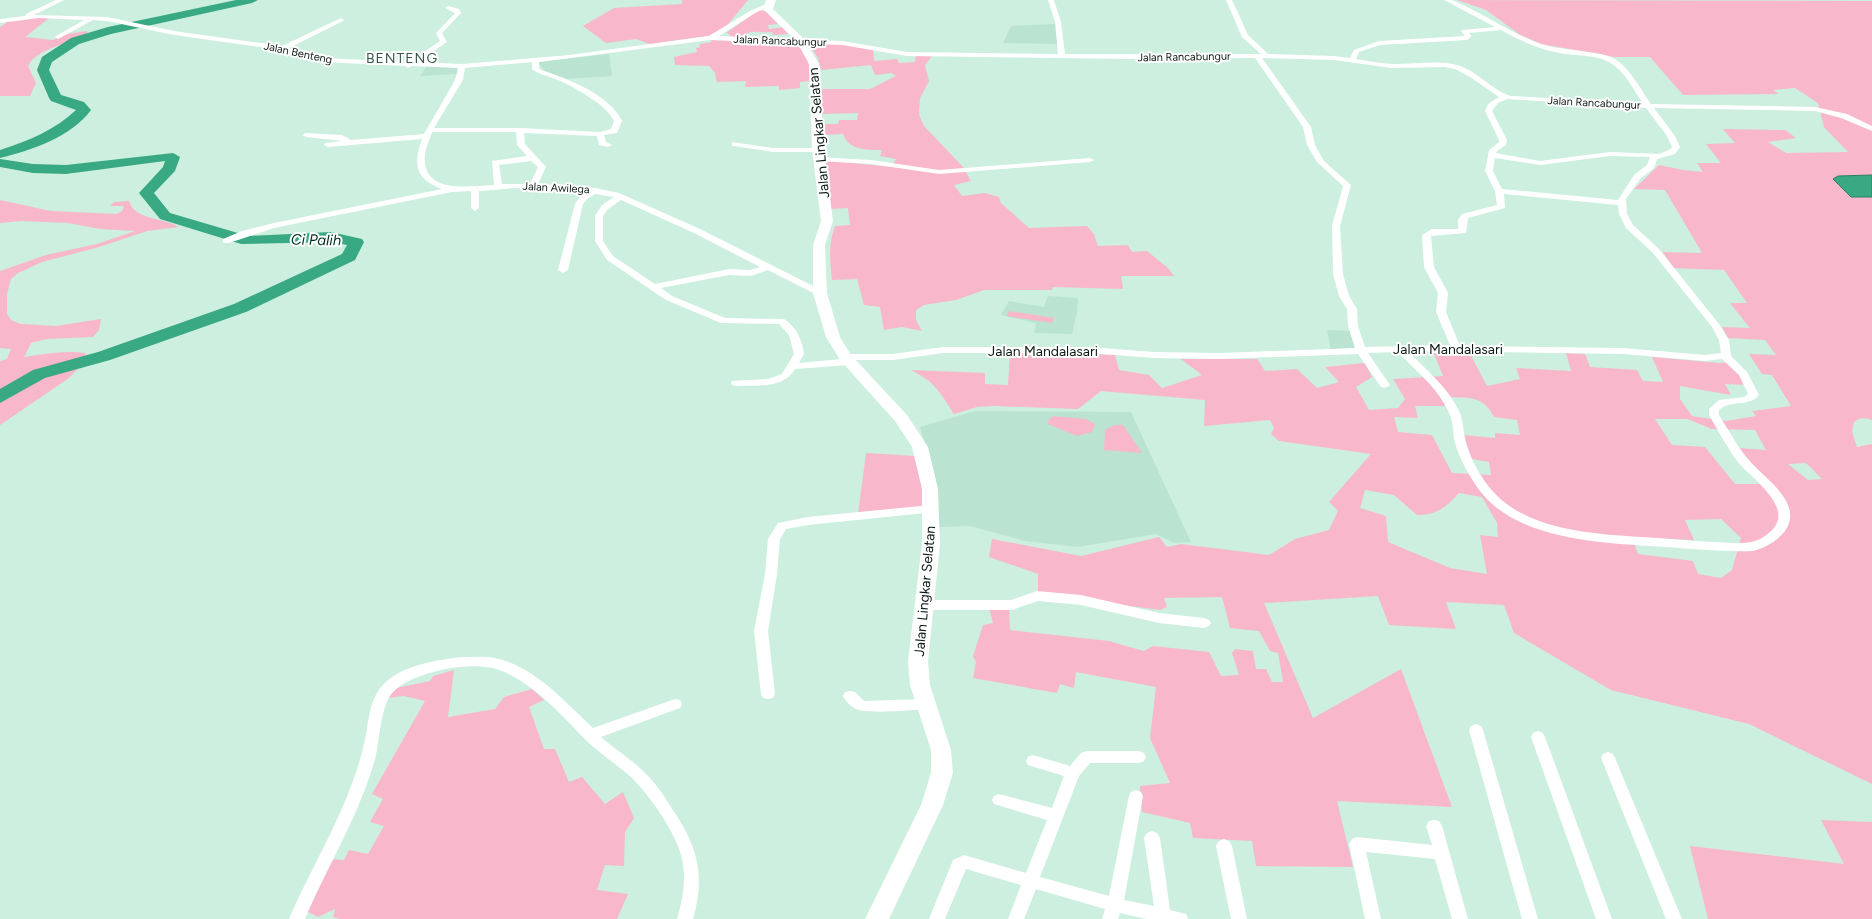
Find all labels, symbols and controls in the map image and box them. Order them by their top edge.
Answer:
street label: Jalan Rancabungur [733,33,827,49]
street label: Jalan Benteng [263,39,333,67]
district label: BENTENG [366,50,438,67]
street label: Jalan Rancabungur [1137,50,1231,64]
street label: Jalan Lingkar Selatan [805,67,833,199]
street label: Jalan Rancabungur [1547,94,1641,112]
street label: Jalan Awilega [522,180,590,196]
water label: Ci Palih [291,231,341,249]
street label: Jalan Mandalasari [1393,341,1503,358]
street label: Jalan Mandalasari [988,343,1098,360]
street label: Jalan Lingkar Selatan [911,525,939,657]

